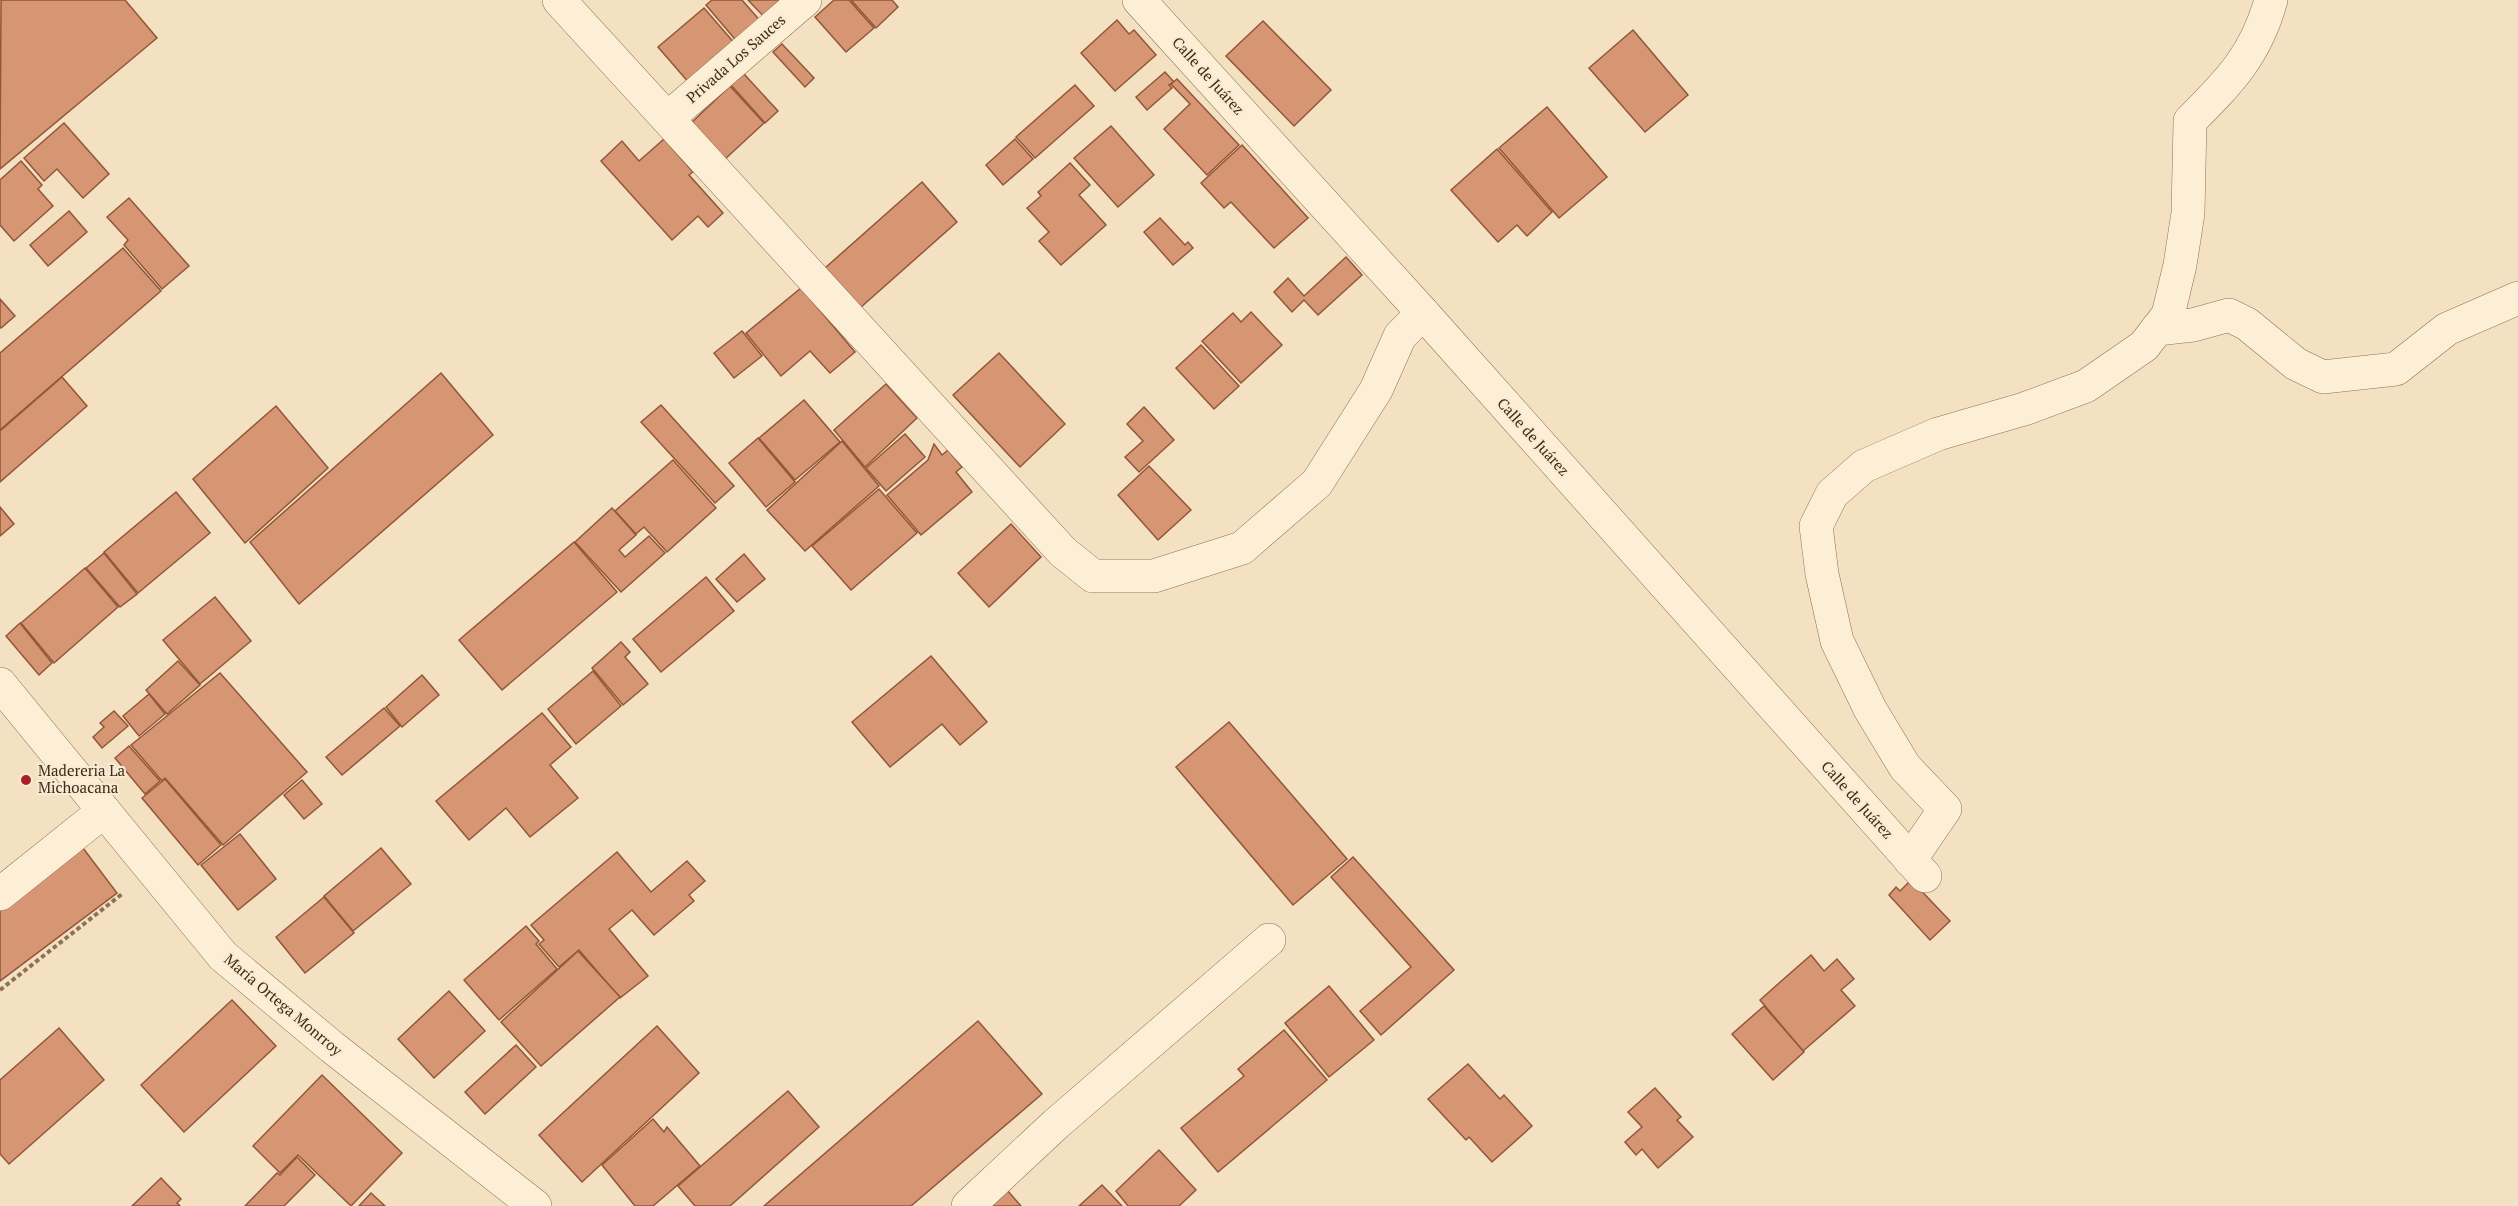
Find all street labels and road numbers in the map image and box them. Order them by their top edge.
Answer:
street label: Privada Los Sauces [681,9,789,107]
street label: Calle de Juárez [1168,32,1249,119]
street label: Calle de Juárez [1493,393,1574,480]
street label: Calle de Juárez [1817,756,1898,843]
street label: María Ortega Monrroy [220,949,347,1060]

